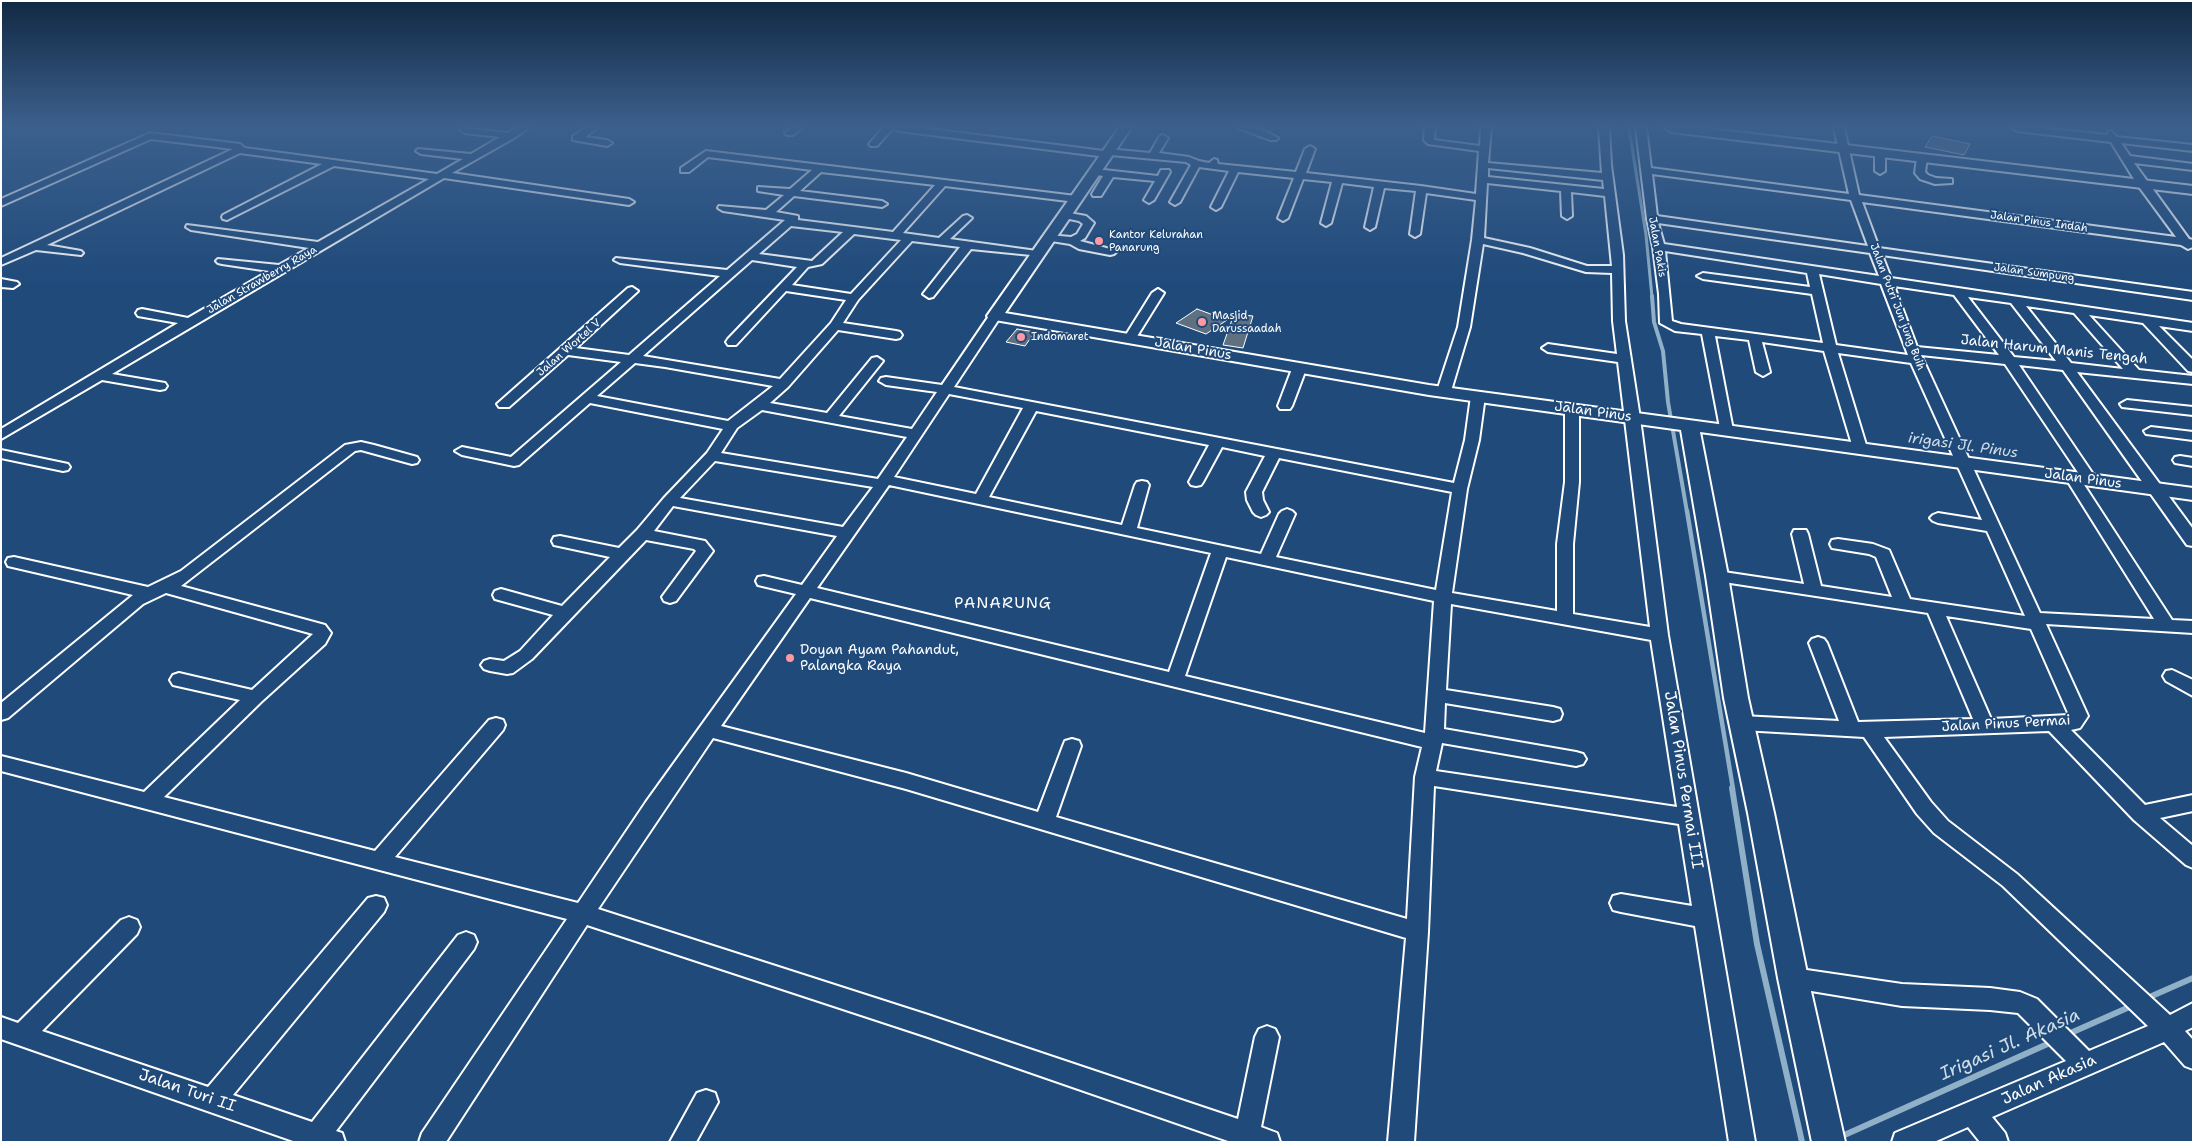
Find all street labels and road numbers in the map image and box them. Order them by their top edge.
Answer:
street label: Jalan Pinus Indah [1989,209,2089,235]
street label: Jalan Pakis [1645,216,1669,278]
street label: Jalan Putri Jun jung Buih [1867,242,1927,372]
street label: Jalan Strawberry Raya [205,243,319,317]
street label: Jalan Sumpung [1993,261,2075,285]
street label: Jalan Wortel V [534,317,604,379]
street label: Jalan Harum Manis Tengah [1960,332,2148,368]
street label: Jalan Pinus [1153,334,1233,364]
street label: Jalan Pinus [1553,398,1633,426]
street label: Jalan Pinus [2043,465,2123,493]
street label: Jalan Pinus Permai III [1659,690,1707,870]
street label: Jalan Pinus Permai [1941,712,2071,736]
street label: Jalan Akasia [1999,1051,2099,1109]
street label: Jalan Turi II [136,1065,238,1117]

